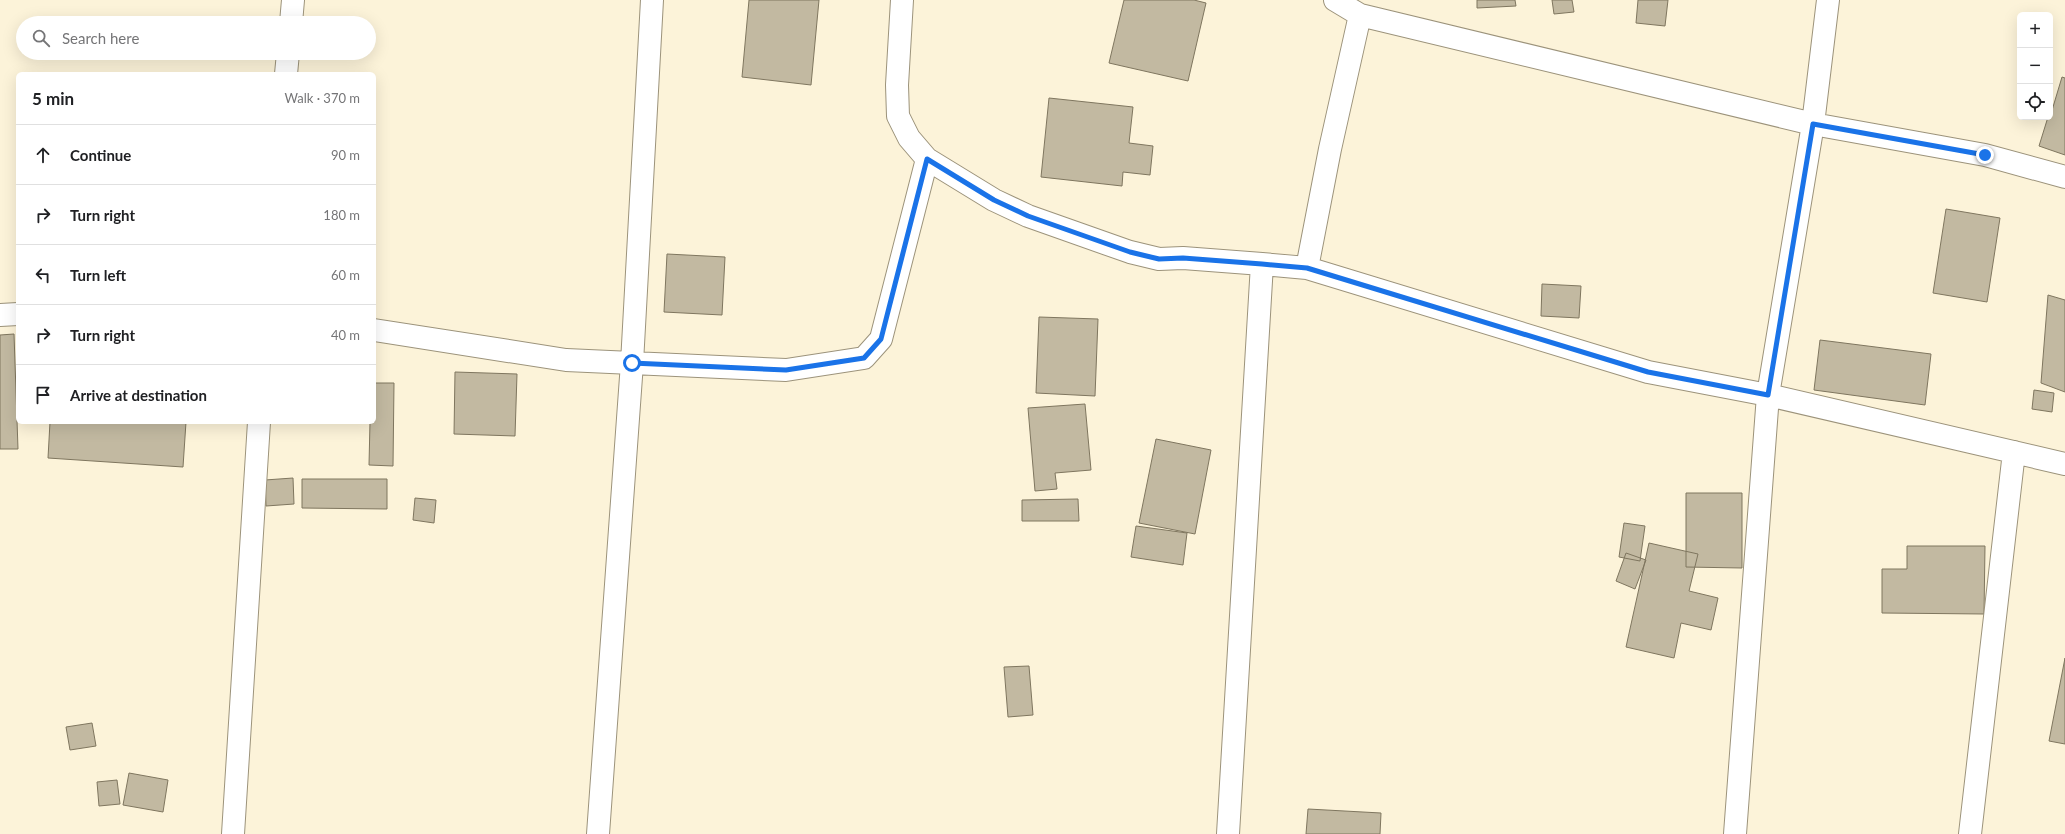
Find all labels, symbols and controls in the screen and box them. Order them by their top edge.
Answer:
map controls [2017,12,2053,120]
button: + [2017,12,2053,48]
search box [16,16,376,60]
icon: search [30,27,52,49]
text: Search here [62,29,139,47]
button: − [2017,48,2053,84]
button: locate [2017,84,2053,120]
text: 5 min [32,88,74,109]
text: Walk · 370 m [284,90,360,106]
icon: ahead [32,144,54,166]
text: Continue [70,146,131,164]
route end [1976,146,1994,164]
text: 90 m [331,147,360,163]
icon: right [32,204,54,226]
text: Turn right [70,206,135,224]
text: 180 m [323,207,360,223]
icon: left [32,264,54,286]
text: Turn left [70,266,126,284]
text: 60 m [331,267,360,283]
icon: right [32,324,54,346]
text: Turn right [70,326,135,344]
text: 40 m [331,327,360,343]
route start [623,354,641,372]
icon: arrive [32,384,54,406]
text: Arrive at destination [70,386,207,404]

